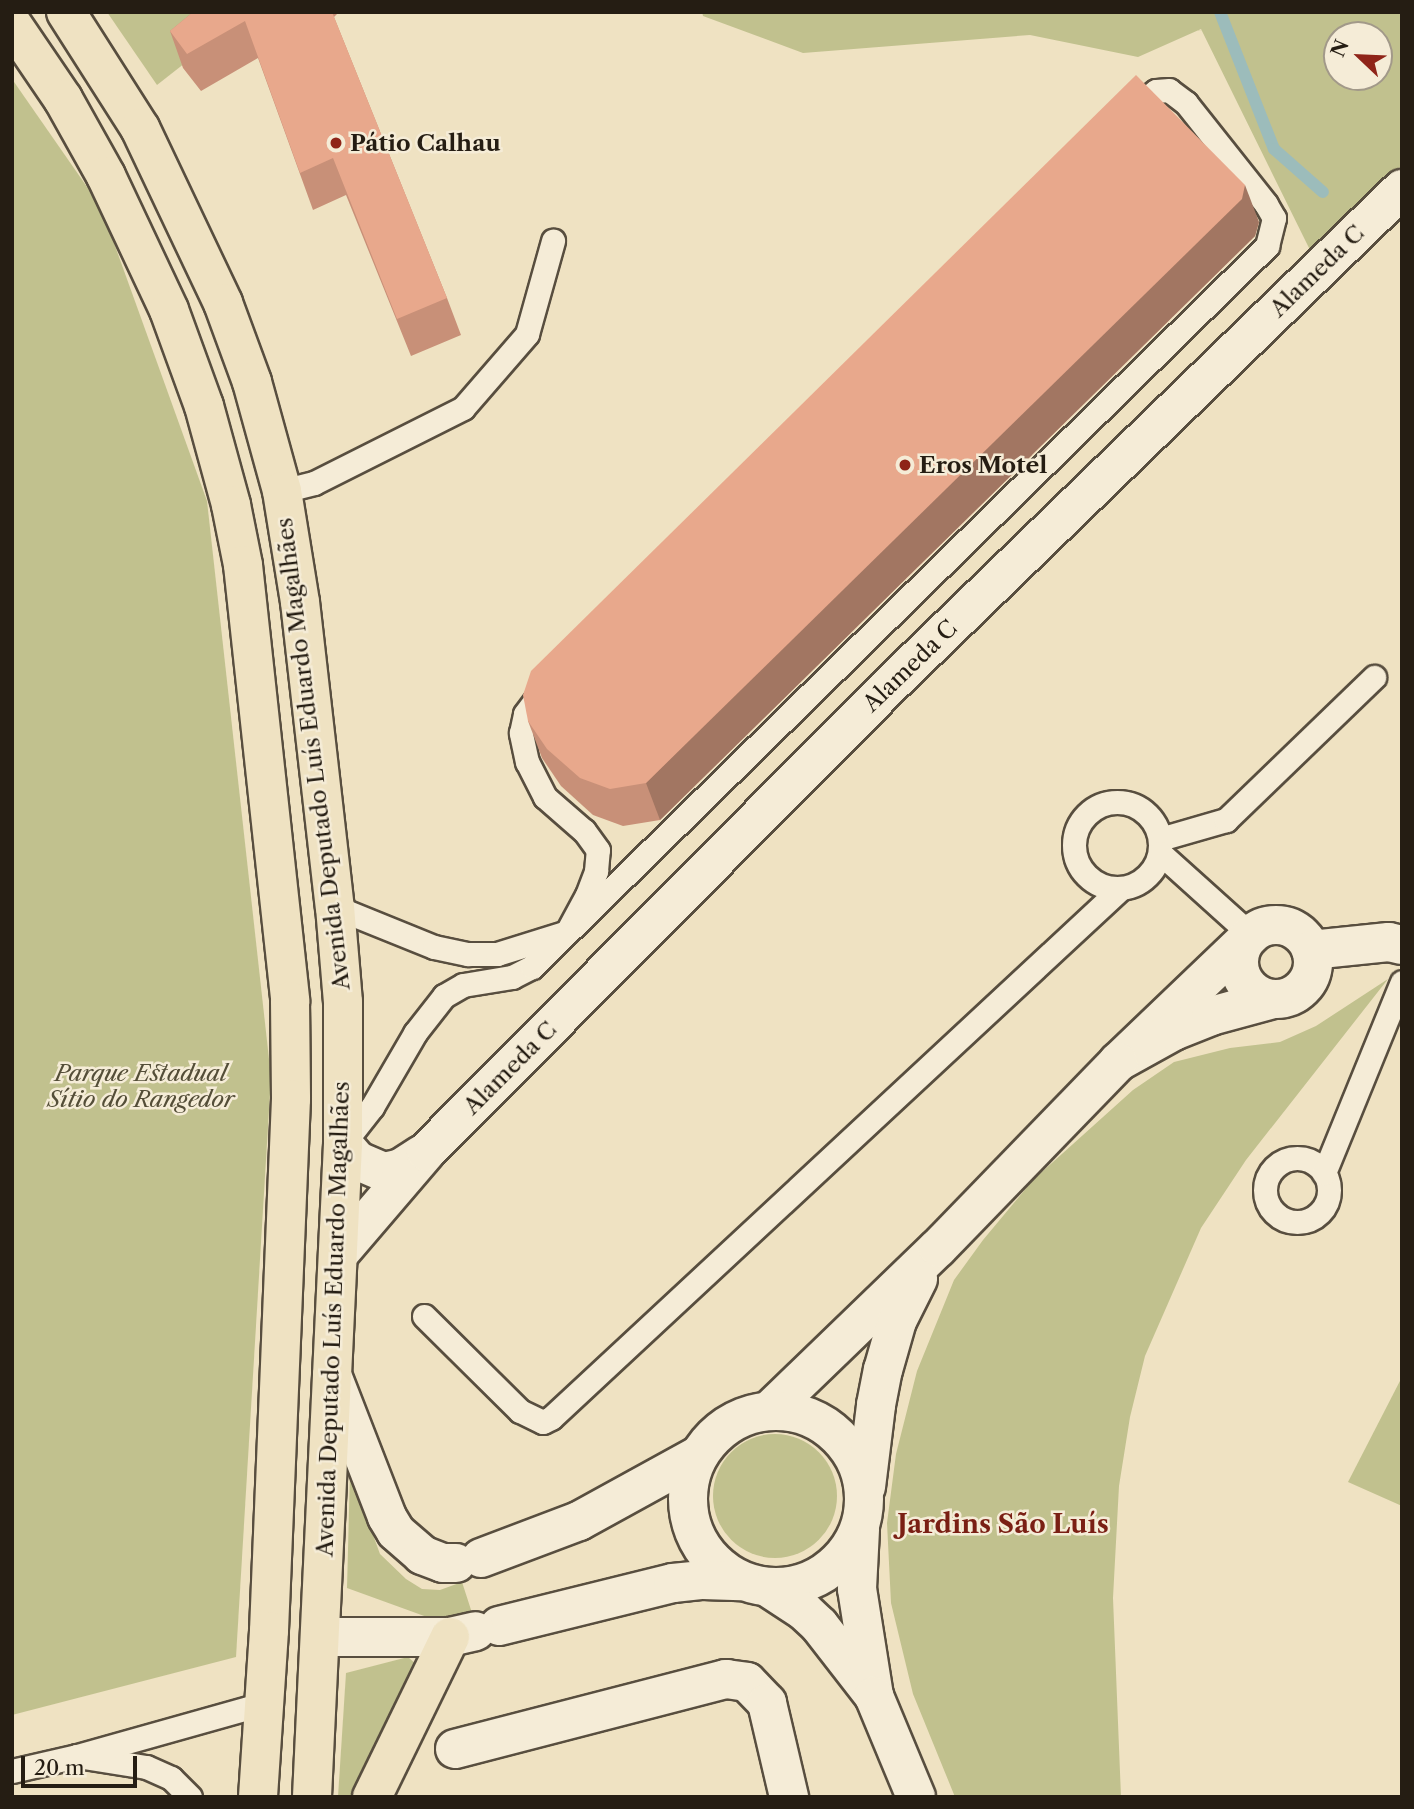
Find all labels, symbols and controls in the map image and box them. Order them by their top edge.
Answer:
north arrow [1323,21,1393,91]
text: N [1326,36,1354,60]
place label: Pátio Calhau [350,129,501,157]
marker: Pátio Calhau [328,135,344,151]
street label: Alameda C [1264,219,1370,323]
place label: Eros Motel [919,451,1047,479]
marker: Eros Motel [897,457,913,473]
street label: Avenida Deputado Luís Eduardo Magalhães [270,516,356,992]
street label: Alameda C [857,614,963,718]
street label: Alameda C [458,1016,562,1120]
park label: Parque Estadual Sítio do Rangedor [47,1059,235,1113]
street label: Avenida Deputado Luís Eduardo Magalhães [311,1081,355,1557]
district label: Jardins São Luís [897,1509,1109,1541]
scale bar [24,1742,140,1786]
text: 20 m [34,1755,85,1780]

